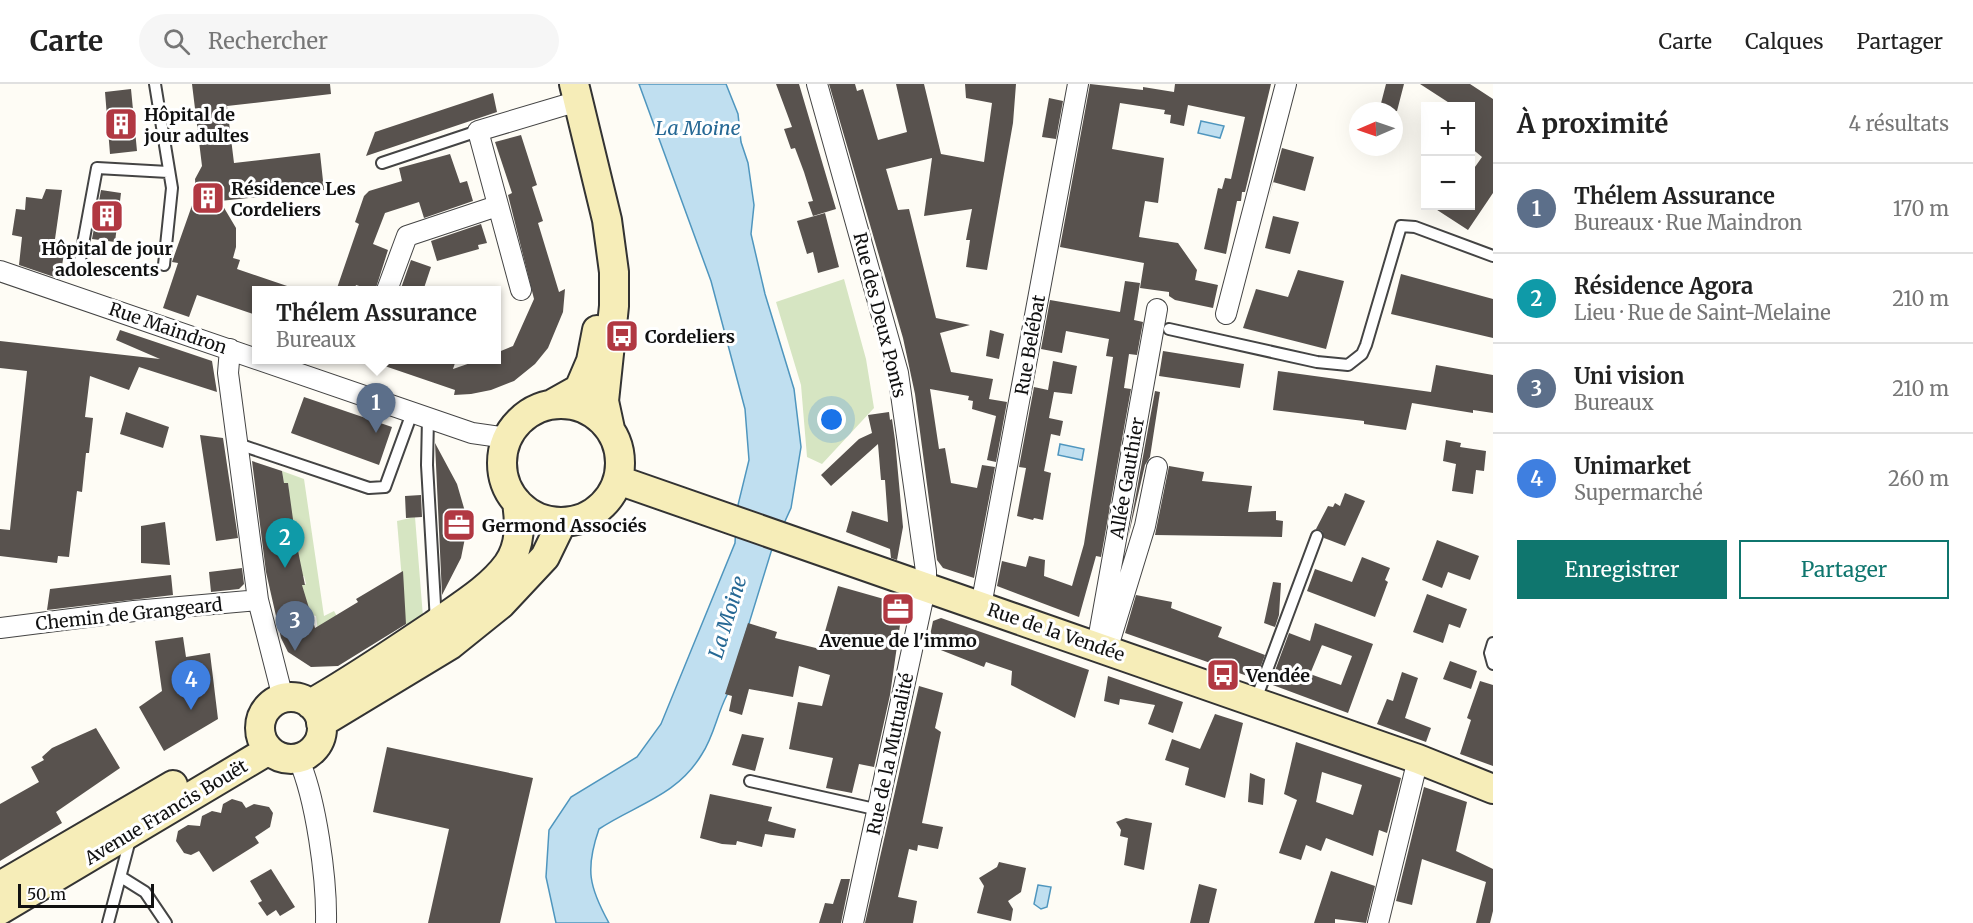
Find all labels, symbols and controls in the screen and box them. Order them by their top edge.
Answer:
search box [139,14,559,68]
text: Carte [30,23,103,59]
icon: search [160,25,193,58]
text: Rechercher [208,27,328,55]
text: Carte [1659,28,1712,55]
text: Calques [1745,28,1824,55]
text: Partager [1857,28,1943,55]
north arrow [1349,102,1403,156]
map controls [1421,102,1475,210]
button: + [1421,102,1475,156]
place label: Hôpital de jour adultes [143,103,249,147]
building icon: Hôpital de jour adultes [103,106,139,142]
text: À proximité [1517,107,1668,140]
text: 4 résultats [1848,111,1949,136]
water label: La Moine [655,115,741,140]
button: − [1421,156,1475,210]
place label: Résidence Les Cordeliers [231,177,356,221]
building icon: Résidence Les Cordeliers [190,180,226,216]
text: Thélem Assurance [1574,182,1775,210]
text: 1 [1532,196,1541,221]
text: 170 m [1893,196,1949,221]
building icon: Hôpital de jour adolescents [89,198,125,234]
text: Bureaux · Rue Maindron [1574,210,1802,235]
street label: Rue des Deux Ponts [848,230,912,400]
place label: Hôpital de jour adolescents [41,237,173,281]
text: Résidence Agora [1574,272,1753,300]
popup [252,286,501,364]
text: 2 [1531,286,1542,311]
text: 210 m [1892,286,1949,311]
street label: Rue Belébat [1010,293,1050,397]
street label: Rue Maindron [106,297,230,359]
text: Thélem Assurance [276,299,477,327]
text: Lieu · Rue de Saint-Melaine [1574,300,1831,325]
bus stop icon: Cordeliers [604,318,640,354]
place label: Cordeliers [645,325,735,348]
text: Bureaux [276,327,356,352]
text: Uni vision [1574,362,1685,390]
text: 3 [1531,376,1542,401]
text: 210 m [1892,376,1949,401]
pin: 1 [356,384,395,433]
text: Bureaux [1574,390,1654,415]
your location [817,405,846,434]
street label: Allée Gauthier [1105,415,1149,542]
text: Unimarket [1574,452,1691,480]
text: 4 [1530,466,1543,491]
text: 260 m [1888,466,1949,491]
text: Supermarché [1574,480,1703,505]
office icon: Germond Associés [441,507,477,543]
place label: Germond Associés [482,514,647,537]
pin: 2 [266,518,304,568]
button: Enregistrer [1517,540,1727,599]
button: Partager [1739,540,1949,599]
water label: La Moine [703,573,751,661]
office icon: Avenue de l'immo [880,591,916,627]
street label: Chemin de Grangeard [34,593,224,635]
street label: Rue de la Vendée [984,598,1128,666]
pin: 3 [276,602,314,651]
place label: Avenue de l'immo [818,629,977,652]
bus stop icon: Vendée [1205,657,1241,693]
pin: 4 [172,660,210,710]
place label: Vendée [1245,664,1310,687]
street label: Rue de la Mutualité [862,671,918,837]
street label: Avenue Francis Bouët [79,754,252,870]
scale bar [18,881,154,908]
text: 50 m [27,884,66,904]

